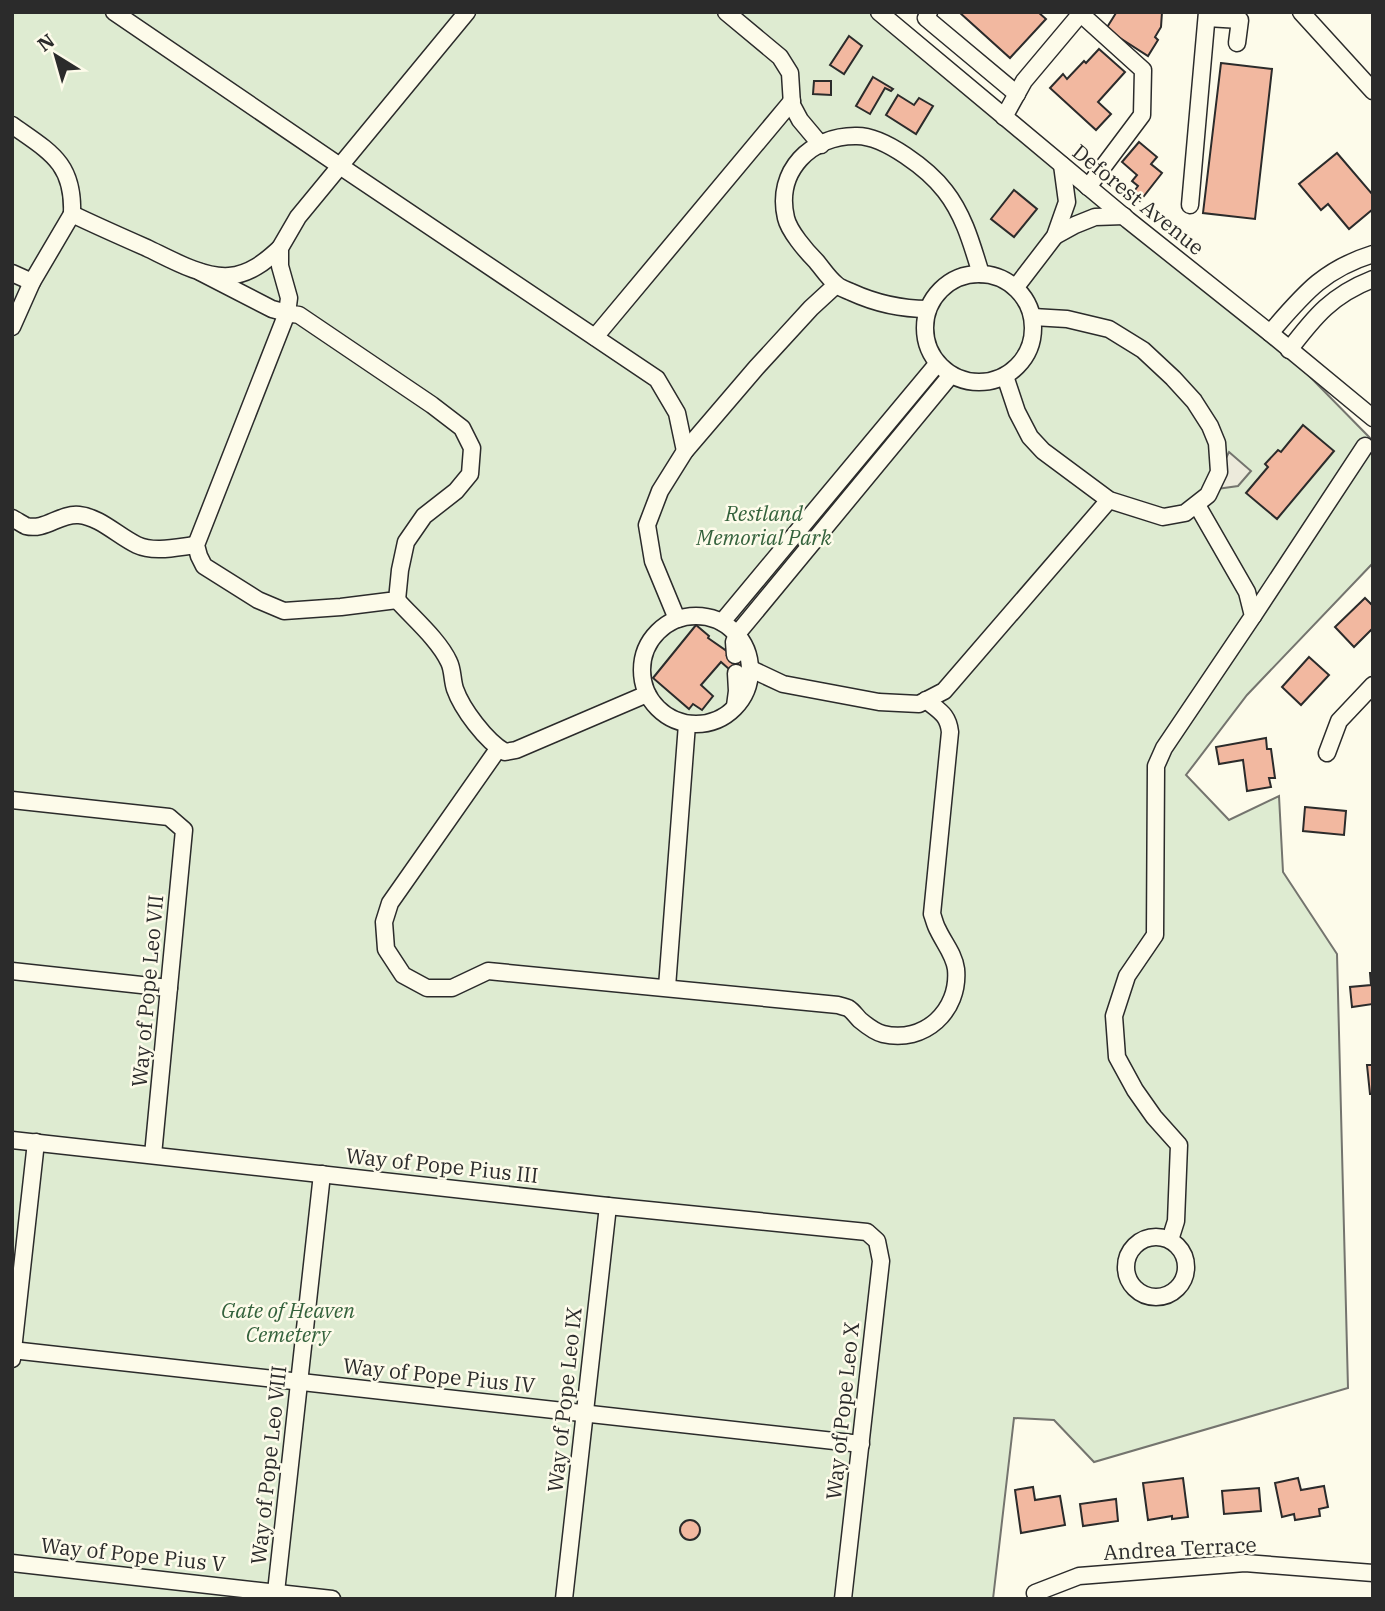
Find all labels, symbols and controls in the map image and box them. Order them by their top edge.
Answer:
north arrow [21,21,91,91]
text: N [33,28,59,57]
street label: Deforest Avenue [1067,137,1210,261]
park label: Restland Memorial Park [695,499,833,551]
street label: Way of Pope Leo VII [125,894,169,1088]
street label: Way of Pope Pius III [344,1141,540,1189]
park label: Gate of Heaven Cemetery [221,1296,355,1348]
street label: Way of Pope Leo IX [540,1306,588,1494]
street label: Way of Pope Leo X [819,1321,865,1501]
street label: Way of Pope Pius IV [342,1351,537,1399]
street label: Way of Pope Leo VIII [244,1364,292,1566]
street label: Way of Pope Pius V [39,1530,227,1578]
street label: Andrea Terrace [1102,1530,1257,1566]

